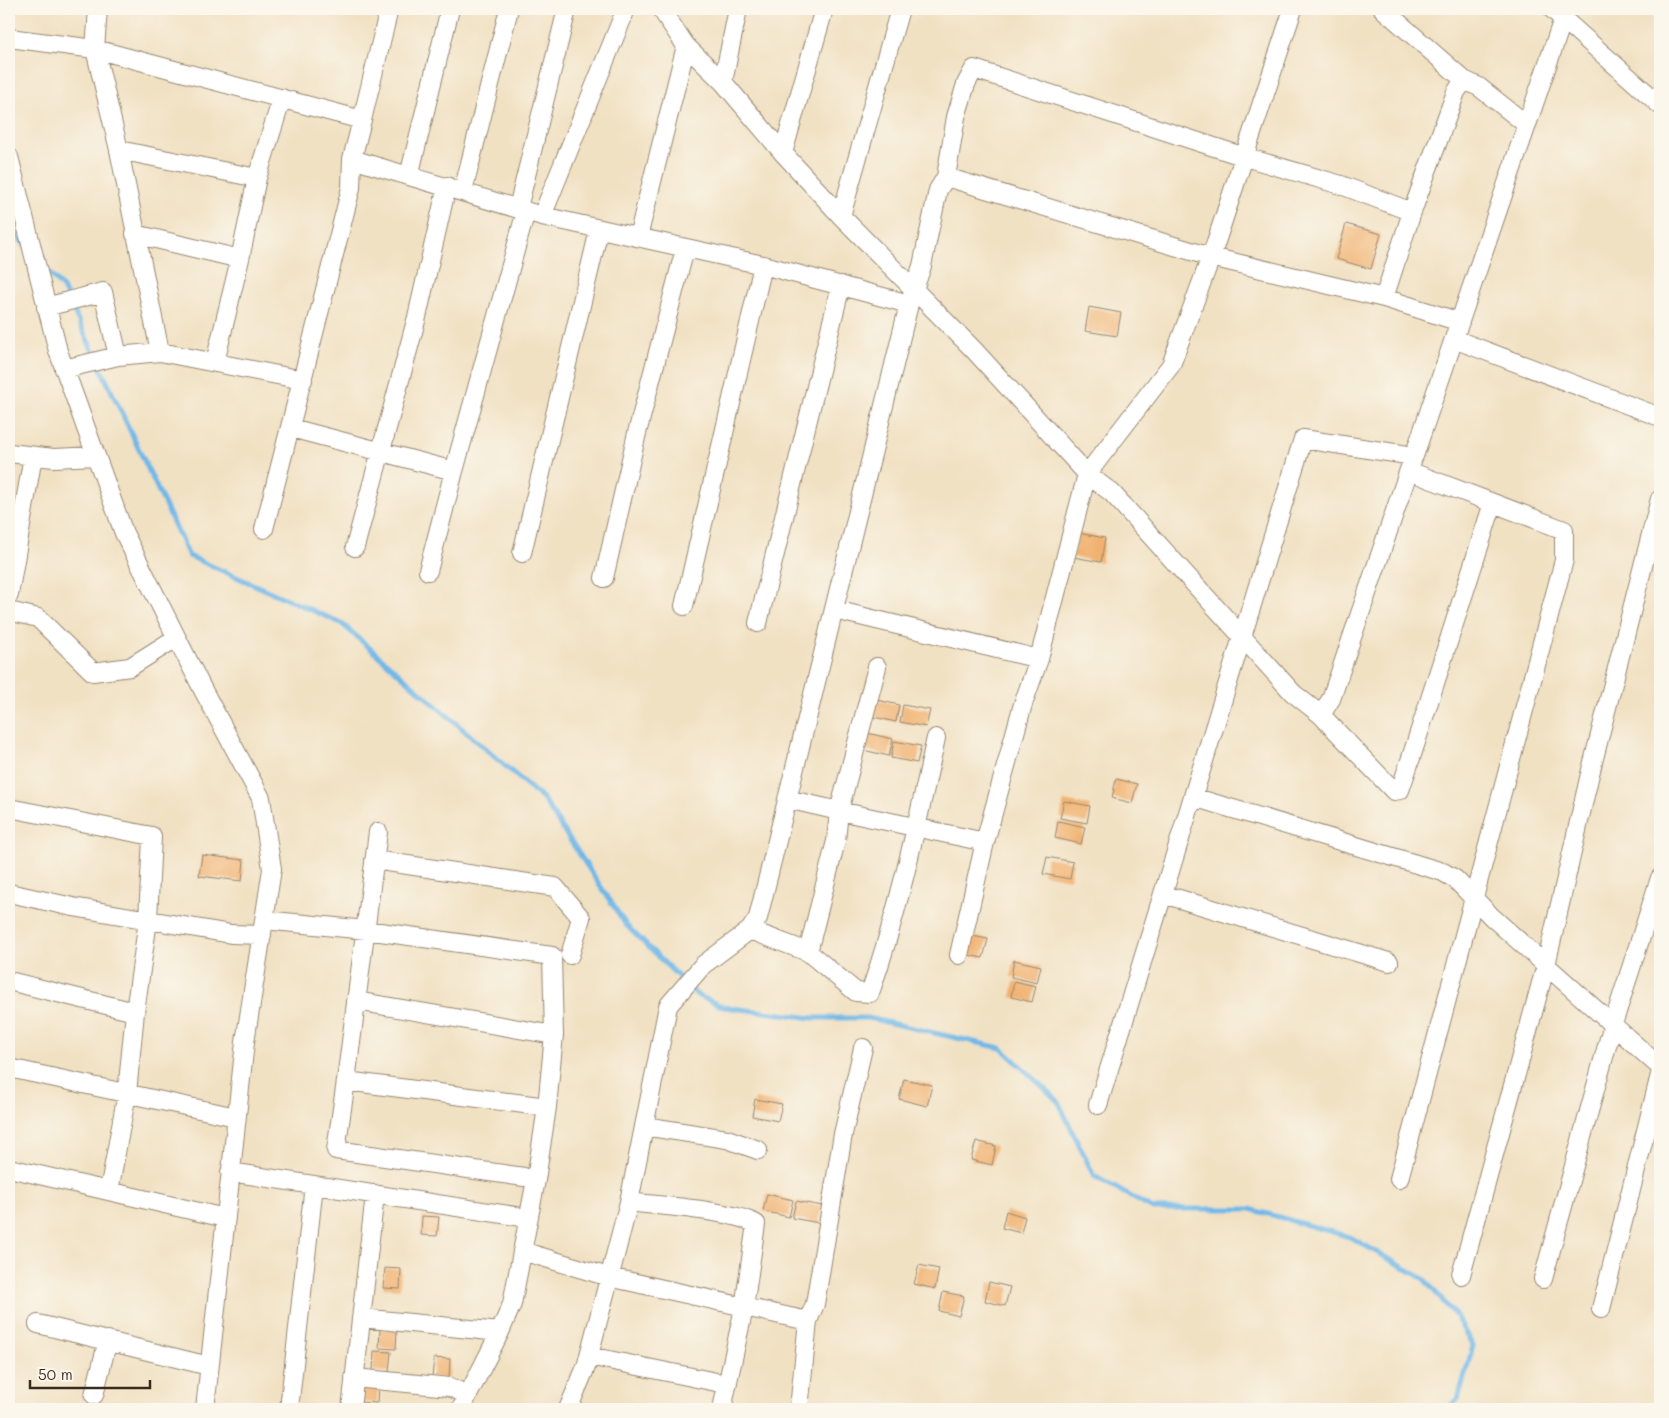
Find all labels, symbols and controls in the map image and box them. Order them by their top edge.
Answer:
scale bar [30,1358,150,1390]
text: 50 m [38,1364,73,1384]

